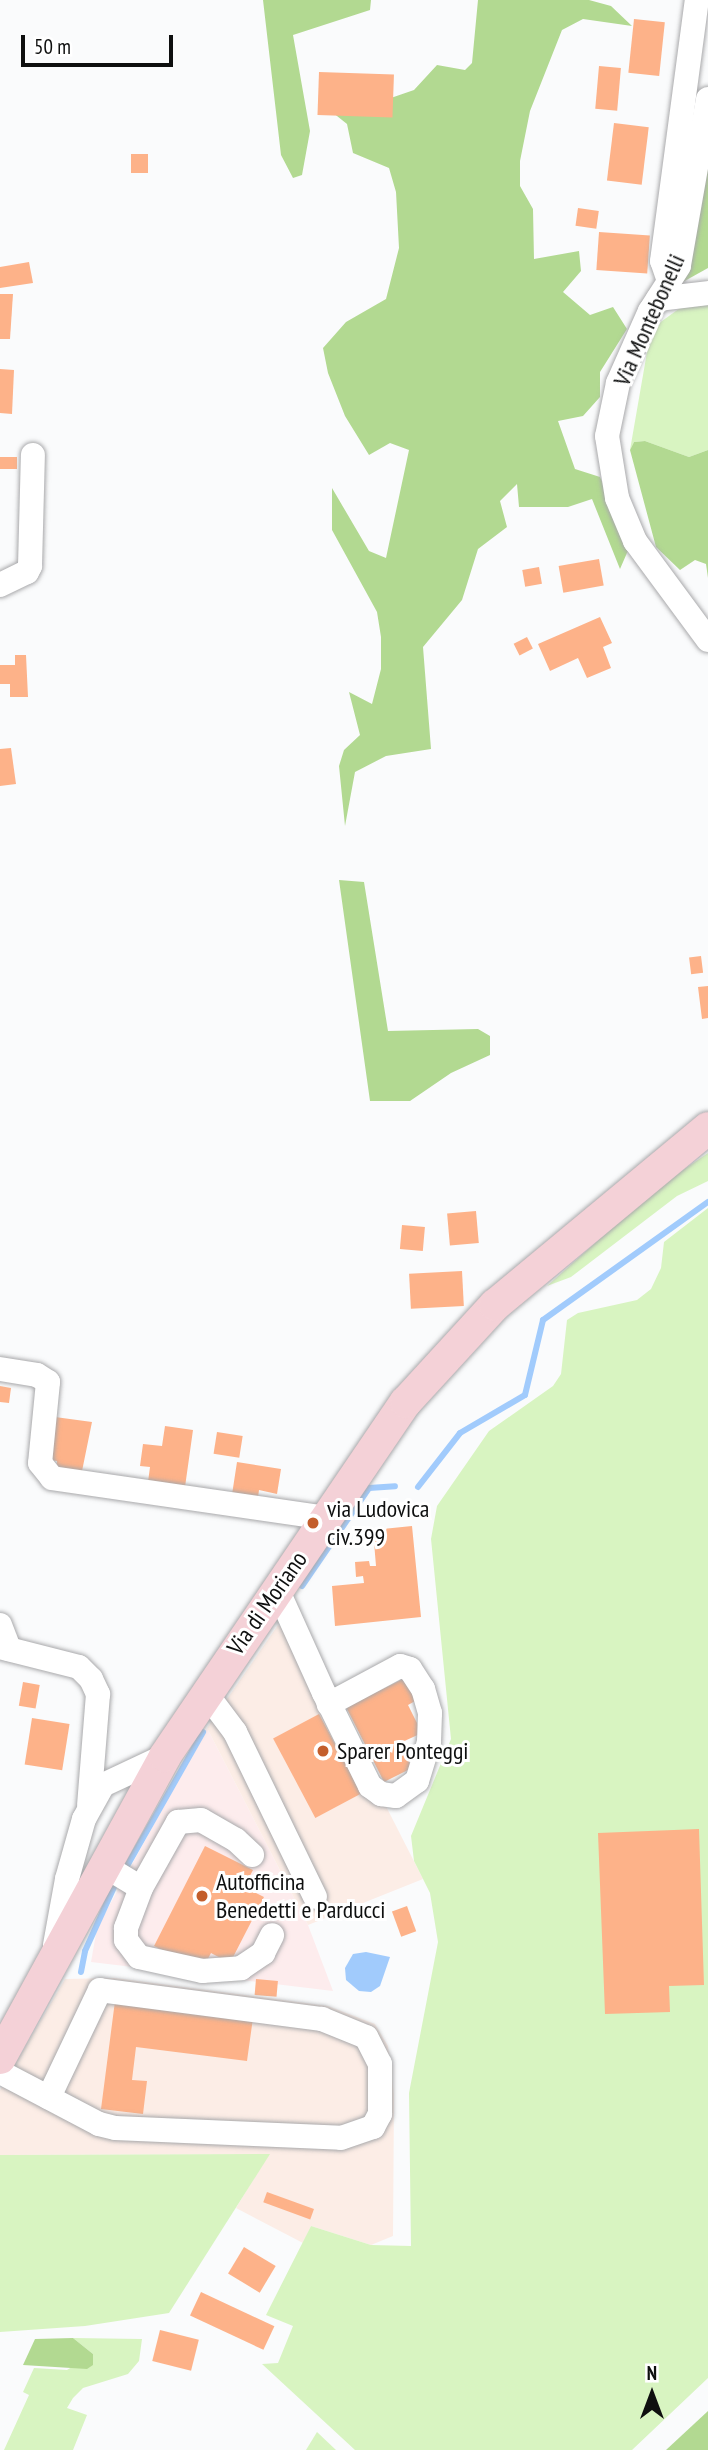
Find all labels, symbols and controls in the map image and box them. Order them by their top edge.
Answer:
scale bar [24,21,177,65]
text: 50 m [34,33,71,60]
street label: Via Montebonelli [607,250,691,390]
place label: via Ludovica civ.399 [327,1495,429,1551]
marker: via Ludovica civ.399 [305,1515,321,1531]
street label: Via di Moriano [221,1546,313,1660]
place label: Sparer Ponteggi [337,1737,469,1765]
marker: Sparer Ponteggi [315,1743,331,1759]
place label: Autofficina Benedetti e Parducci [216,1868,386,1924]
marker: Autofficina Benedetti e Parducci [194,1888,210,1904]
north arrow [617,2359,687,2429]
text: N [647,2361,657,2385]

